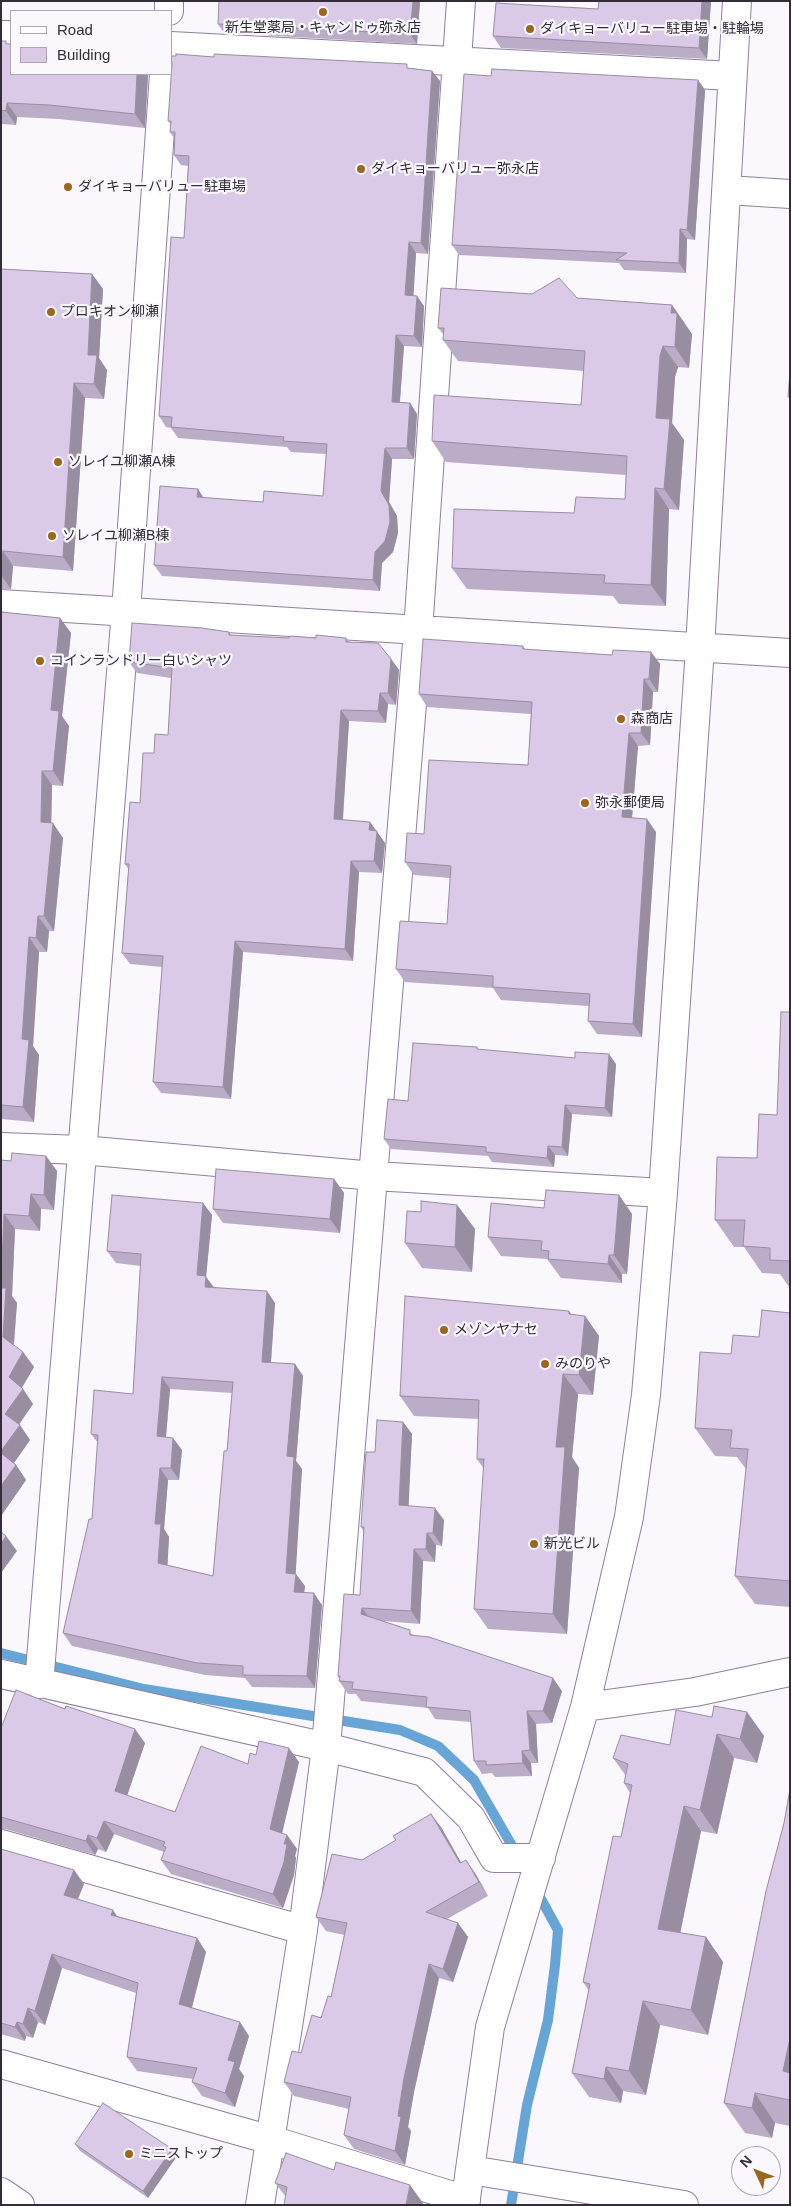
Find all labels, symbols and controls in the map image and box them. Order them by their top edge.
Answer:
marker: 新生堂薬局・キャンドゥ弥永店 [317,6,329,18]
legend [10,10,172,75]
place label: 新生堂薬局・キャンドゥ弥永店 [225,20,421,36]
text: Road [57,21,93,38]
place label: ダイキョーバリュー駐車場・駐輪場 [540,21,764,37]
marker: ダイキョーバリュー駐車場・駐輪場 [524,23,536,35]
text: Building [57,46,110,63]
place label: ダイキョーバリュー弥永店 [371,161,539,177]
marker: ダイキョーバリュー弥永店 [355,163,367,175]
place label: ダイキョーバリュー駐車場 [78,179,246,195]
marker: ダイキョーバリュー駐車場 [62,181,74,193]
place label: プロキオン柳瀬 [61,304,159,320]
marker: プロキオン柳瀬 [45,306,57,318]
place label: ソレイユ柳瀬A棟 [68,454,175,470]
marker: ソレイユ柳瀬A棟 [52,456,64,468]
place label: ソレイユ柳瀬B棟 [62,528,169,544]
marker: ソレイユ柳瀬B棟 [46,530,58,542]
place label: コインランドリー白いシャツ [50,653,232,669]
marker: コインランドリー白いシャツ [34,655,46,667]
place label: 森商店 [631,711,673,727]
marker: 森商店 [615,713,627,725]
place label: 弥永郵便局 [595,795,665,811]
marker: 弥永郵便局 [579,797,591,809]
place label: メゾンヤナセ [454,1322,538,1338]
marker: メゾンヤナセ [438,1324,450,1336]
place label: みのりや [555,1356,611,1372]
marker: みのりや [539,1358,551,1370]
place label: 新光ビル [544,1536,600,1552]
marker: 新光ビル [528,1538,540,1550]
place label: ミニストップ [139,2146,223,2162]
north arrow [731,2146,781,2196]
marker: ミニストップ [123,2148,135,2160]
text: N [736,2152,755,2171]

